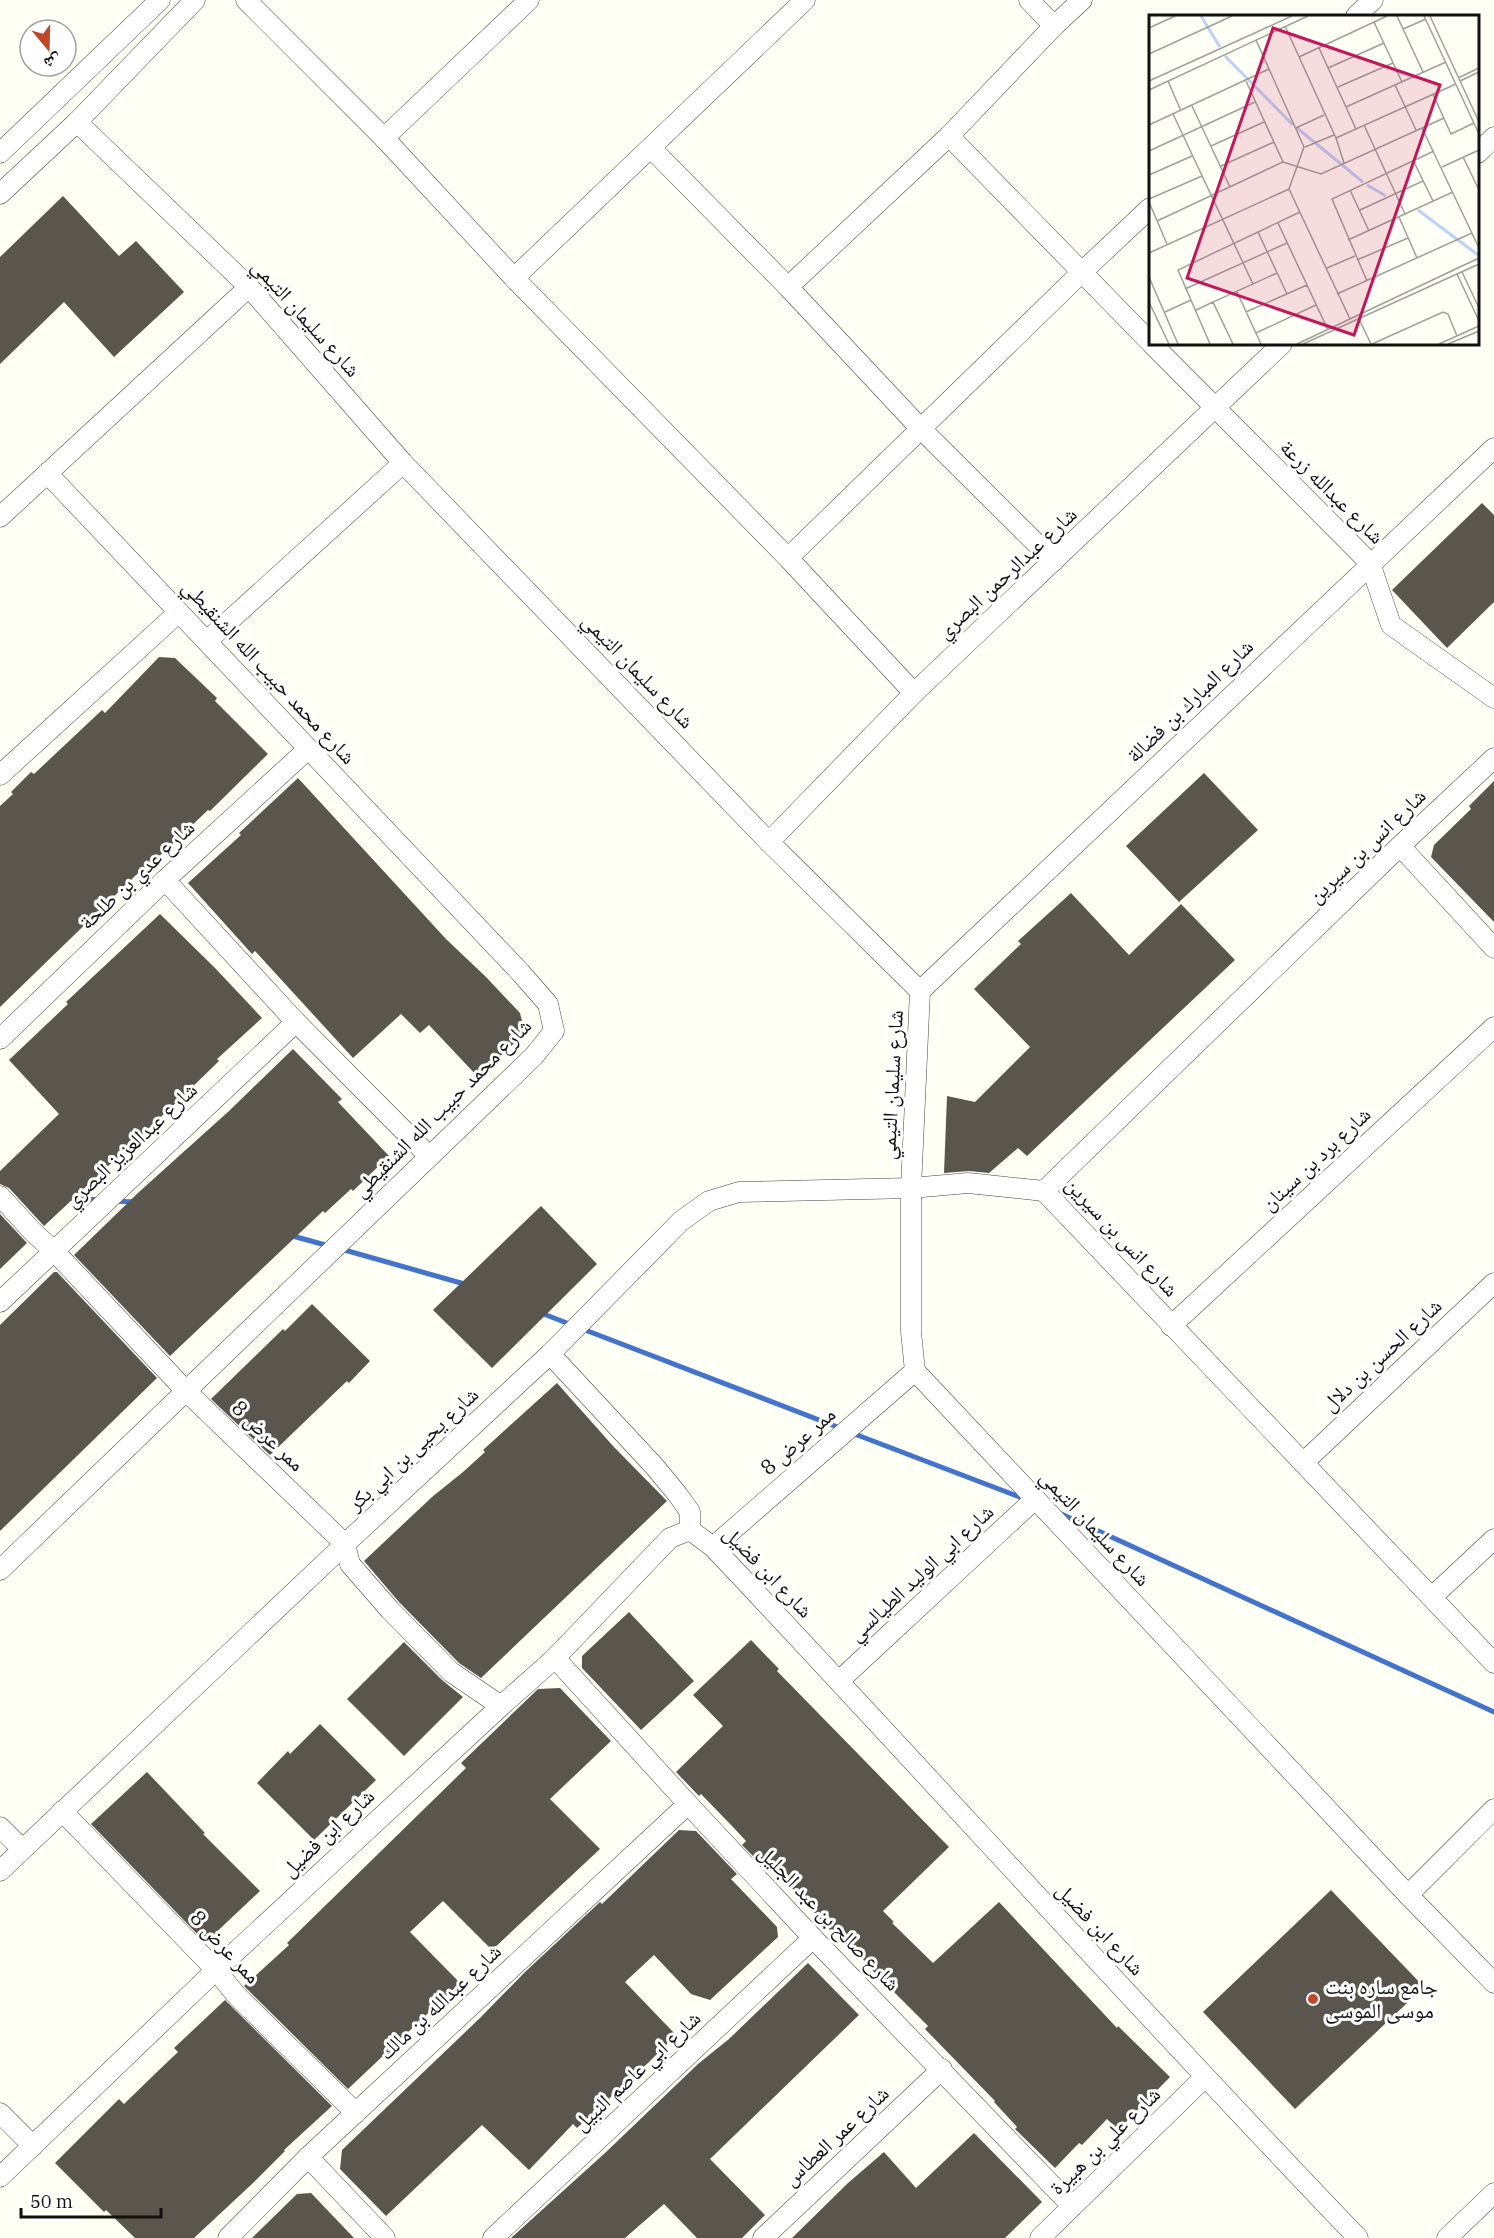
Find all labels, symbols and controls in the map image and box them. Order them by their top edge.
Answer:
inset map [1149,15,1479,345]
north arrow [18,18,78,78]
text: ش [42,50,64,74]
street label: شارع سليمان التيمي [244,252,367,385]
street label: شارع عبدالله زرعة [1274,433,1391,550]
street label: شارع عبدالرحمن البصري [930,500,1085,647]
street label: شارع محمد حبيب الله الشنقيطي [174,573,363,772]
street label: شارع سليمان التيمي [574,607,701,736]
street label: شارع المبارك بن فضالة [1120,632,1259,768]
street label: شارع انس بن سيرين [1301,782,1431,909]
street label: شارع عدي بن طلحة [72,813,202,938]
street label: شارع سليمان التيمي [873,1009,912,1161]
street label: شارع محمد حبيب الله الشنقيطي [346,1012,539,1205]
street label: شارع عبدالعزيز البصري [58,1075,205,1216]
street label: شارع برد بن سينان [1254,1100,1376,1216]
street label: شارع انس بن سيرين [1060,1170,1186,1302]
street label: شارع الحسن بن دلال [1315,1291,1447,1417]
street label: شارع يحيى بن ابي بكر [340,1380,486,1520]
street label: ممر عرض 8 [226,1394,311,1477]
street label: ممر عرض 8 [754,1400,841,1481]
street label: شارع سليمان التيمي [1032,1463,1157,1594]
street label: شارع ابي الوليد الطيالسي [842,1497,1001,1650]
street label: شارع ابن فضيل [718,1519,820,1623]
street label: شارع ابن فضيل [275,1782,380,1883]
street label: شارع صالح بن عبد الجليل [753,1838,907,1996]
street label: شارع ابن فضيل [1050,1876,1151,1981]
street label: ممر عرض 8 [184,1903,267,1989]
street label: شارع عبدالله بن مالك [372,1937,507,2065]
place label: جامع ساره بنت موسى الموسى [1325,1972,1438,2024]
marker: جامع ساره بنت موسى الموسى [1306,1992,1320,2006]
street label: شارع ابي عاصم النبيل [566,2004,708,2139]
street label: شارع عمر العطاس [776,2079,894,2192]
street label: شارع علي بن هبيرة [1043,2080,1168,2203]
scale bar [21,2181,160,2219]
text: 50 m [30,2190,73,2213]

